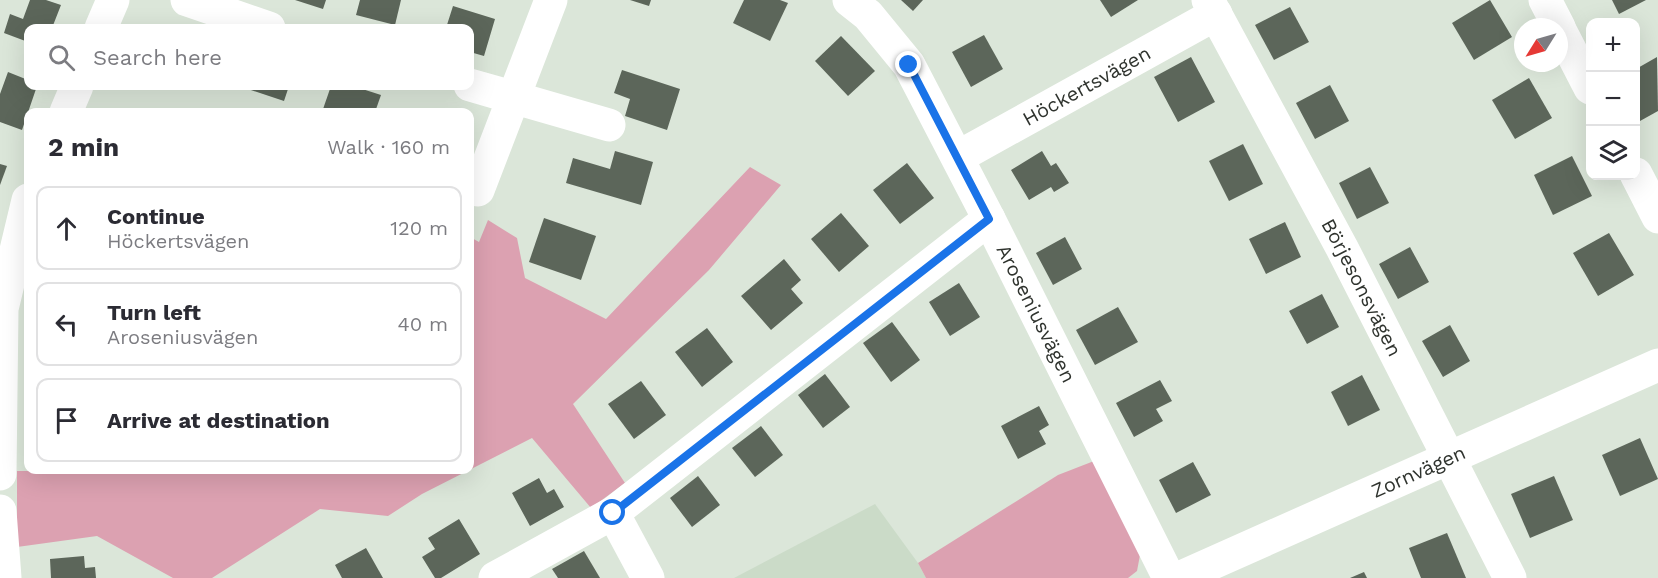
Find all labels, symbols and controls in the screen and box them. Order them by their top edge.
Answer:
north arrow [1514,18,1568,72]
map controls [1586,18,1640,180]
button: + [1586,18,1640,72]
search box [24,24,474,90]
icon: search [45,41,78,74]
street label: Höckertsvägen [1018,41,1155,131]
text: Search here [93,45,222,70]
route end [895,51,921,77]
button: − [1586,72,1640,126]
button: layers [1586,126,1640,180]
text: 2 min [48,132,119,162]
text: Walk · 160 m [327,135,450,159]
text: Continue [107,204,205,229]
icon: ahead [50,212,83,245]
street label: Börjesonsvägen [1316,215,1407,360]
text: 120 m [390,216,448,240]
text: Höckertsvägen [107,229,249,253]
street label: Aroseniusvägen [992,240,1081,386]
text: Turn left [107,300,201,325]
icon: left [50,308,83,341]
text: 40 m [397,312,448,336]
text: Aroseniusvägen [107,325,258,349]
icon: arrive [50,404,83,437]
text: Arrive at destination [107,408,330,433]
street label: Zornvägen [1368,440,1469,503]
route start [599,499,625,525]

